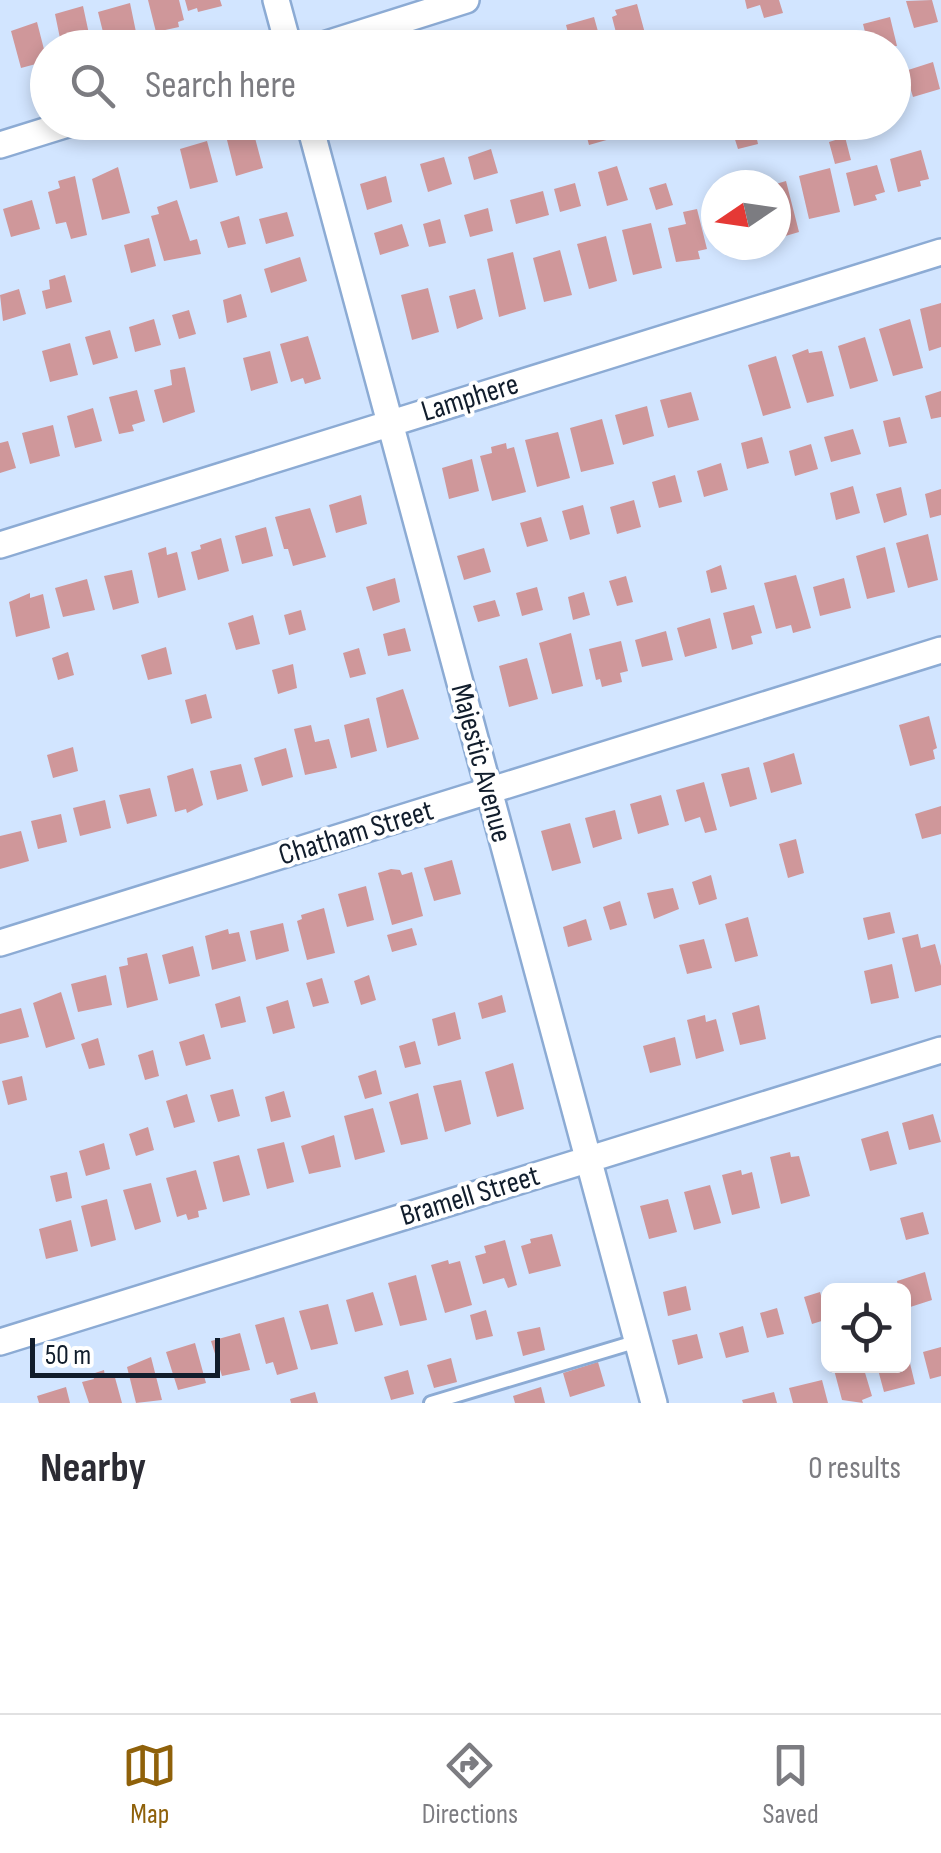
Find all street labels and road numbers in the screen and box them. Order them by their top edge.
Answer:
street label: Lamphere [417,366,523,430]
street label: Majestic Avenue [443,680,519,846]
street label: Chatham Street [274,792,438,874]
street label: Bramell Street [396,1158,544,1234]

